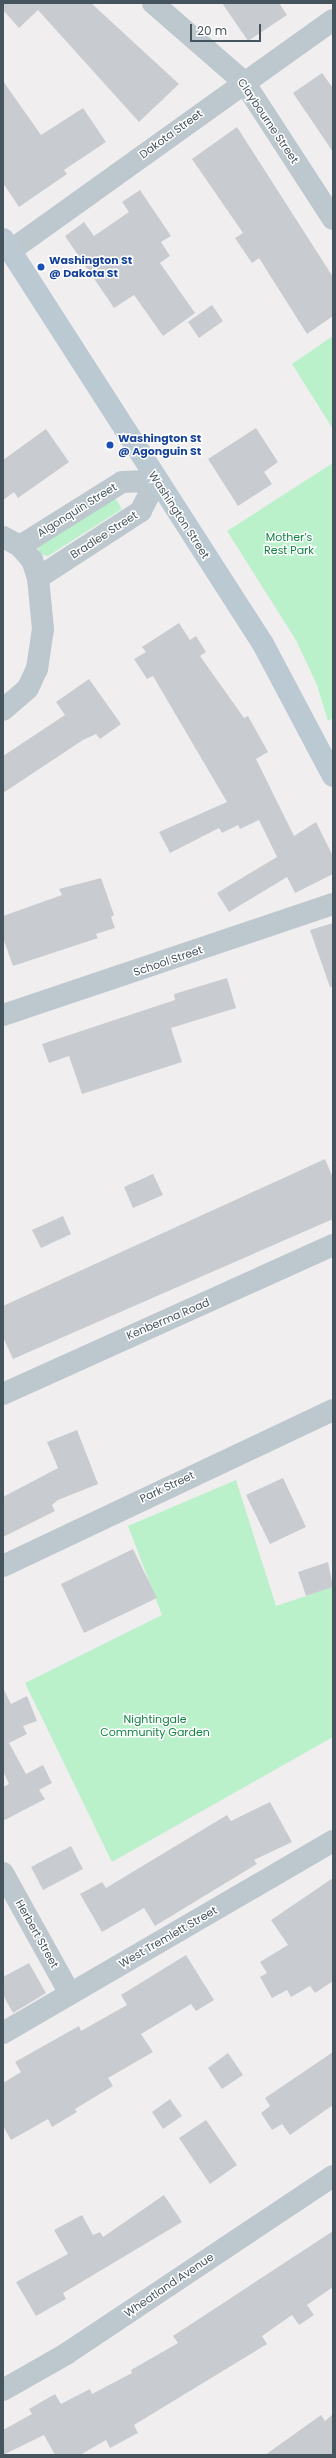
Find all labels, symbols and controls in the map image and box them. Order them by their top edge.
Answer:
scale bar [192,16,263,42]
text: 20 m [197,22,227,39]
street label: Claybourne Street [235,76,301,166]
street label: Dakota Street [137,107,205,161]
place label: Washington St @ Dakota St [49,254,132,280]
marker: Washington St @ Dakota St [36,262,46,272]
place label: Washington St @ Agonguin St [118,432,201,458]
marker: Washington St @ Agonguin St [105,440,115,450]
street label: Washington Street [146,469,212,561]
street label: Algonquin Street [35,480,119,540]
street label: Bradlee Street [68,508,140,562]
park label: Mother’s Rest Park [264,531,314,557]
street label: School Street [132,943,204,979]
street label: Kenberma Road [124,1296,212,1342]
street label: Park Street [138,1469,196,1505]
park label: Nightingale Community Garden [100,1713,210,1739]
street label: Herbert Street [13,1898,61,1970]
street label: West Tremlett Street [117,1904,219,1970]
street label: Wheatland Avenue [122,2250,216,2320]

